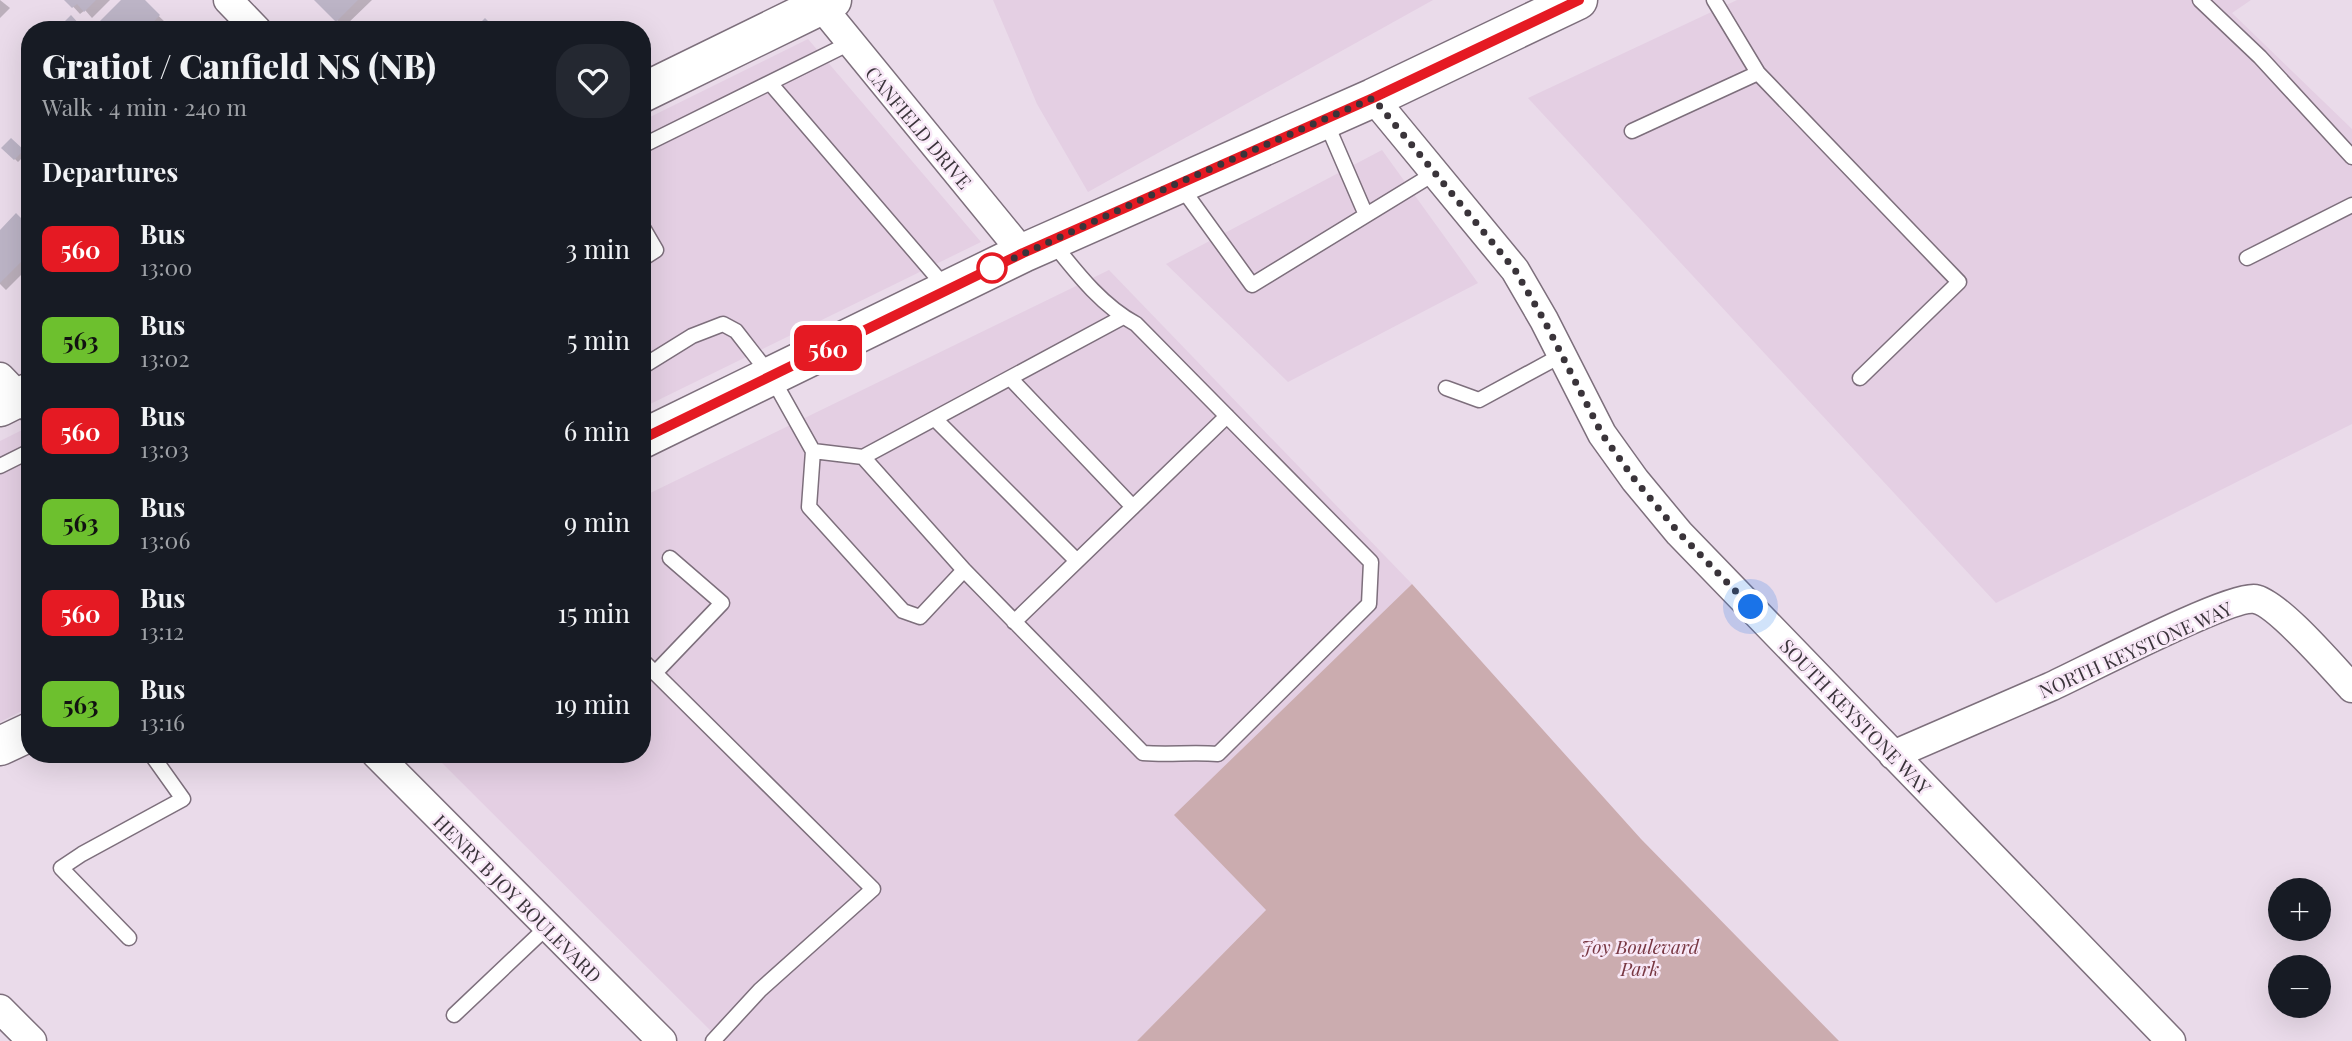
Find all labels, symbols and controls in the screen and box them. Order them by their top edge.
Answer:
text: Gratiot / Canfield NS (NB) [42,43,436,87]
button: heart [556,44,630,118]
street label: CANFIELD DRIVE [860,60,978,194]
text: Walk · 4 min · 240 m [42,91,247,122]
text: Departures [42,154,178,189]
text: Bus [140,216,185,251]
text: 3 min [566,231,630,266]
text: 560 [61,233,100,265]
text: 13:00 [140,251,192,282]
unlabelled marker [977,253,1007,283]
text: Bus [140,307,185,342]
text: 5 min [567,322,630,357]
text: 563 [62,324,99,356]
line badge: 560 [788,325,868,371]
text: 560 [808,332,848,364]
text: 13:02 [140,342,189,373]
text: Bus [140,398,185,433]
text: 6 min [564,413,630,448]
text: 560 [61,415,100,447]
text: 13:03 [140,433,189,464]
text: Bus [140,489,185,524]
text: 9 min [564,504,630,539]
text: 563 [62,506,99,538]
text: 13:06 [140,524,190,555]
text: Bus [140,580,185,615]
your location [1733,589,1768,624]
street label: NORTH KEYSTONE WAY [2034,594,2236,703]
text: 15 min [558,595,630,630]
text: 560 [61,597,100,629]
text: 13:12 [140,615,184,646]
street label: SOUTH KEYSTONE WAY [1775,633,1938,800]
text: Bus [140,671,185,706]
text: 19 min [554,686,630,721]
text: 563 [62,688,99,720]
text: 13:16 [140,706,185,737]
street label: HENRY B JOY BOULEVARD [428,808,608,988]
map controls [2268,878,2331,1018]
button: + [2268,878,2331,941]
park label: Joy Boulevard Park [1581,933,1700,981]
button: − [2268,955,2331,1018]

